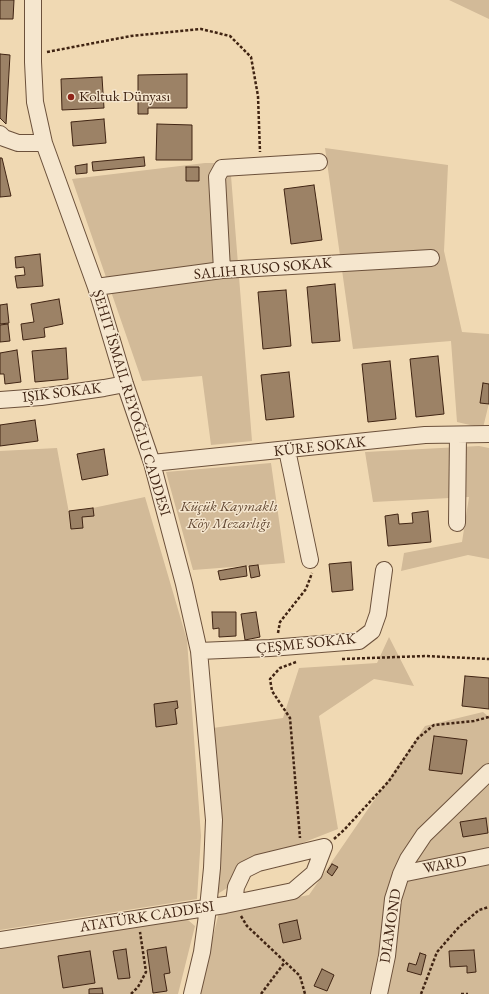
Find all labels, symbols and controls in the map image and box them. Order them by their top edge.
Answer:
place label: Koltuk Dünyası [79,88,170,106]
marker: Koltuk Dünyası [66,92,76,102]
street label: SALIH RUSO SOKAK [193,254,333,284]
street label: ŞEHIT İSMAIL REYOĞLU CADDESI [88,288,174,518]
street label: IŞIK SOKAK [21,379,103,407]
street label: KÜRE SOKAK [273,433,367,461]
park label: Küçük Kaymaklı Köy Mezarlığı [180,498,278,533]
street label: ÇEŞME SOKAK [255,630,357,658]
street label: WARD [422,852,468,878]
street label: DIAMOND [376,888,406,964]
street label: ATATÜRK CADDESI [78,897,216,937]

